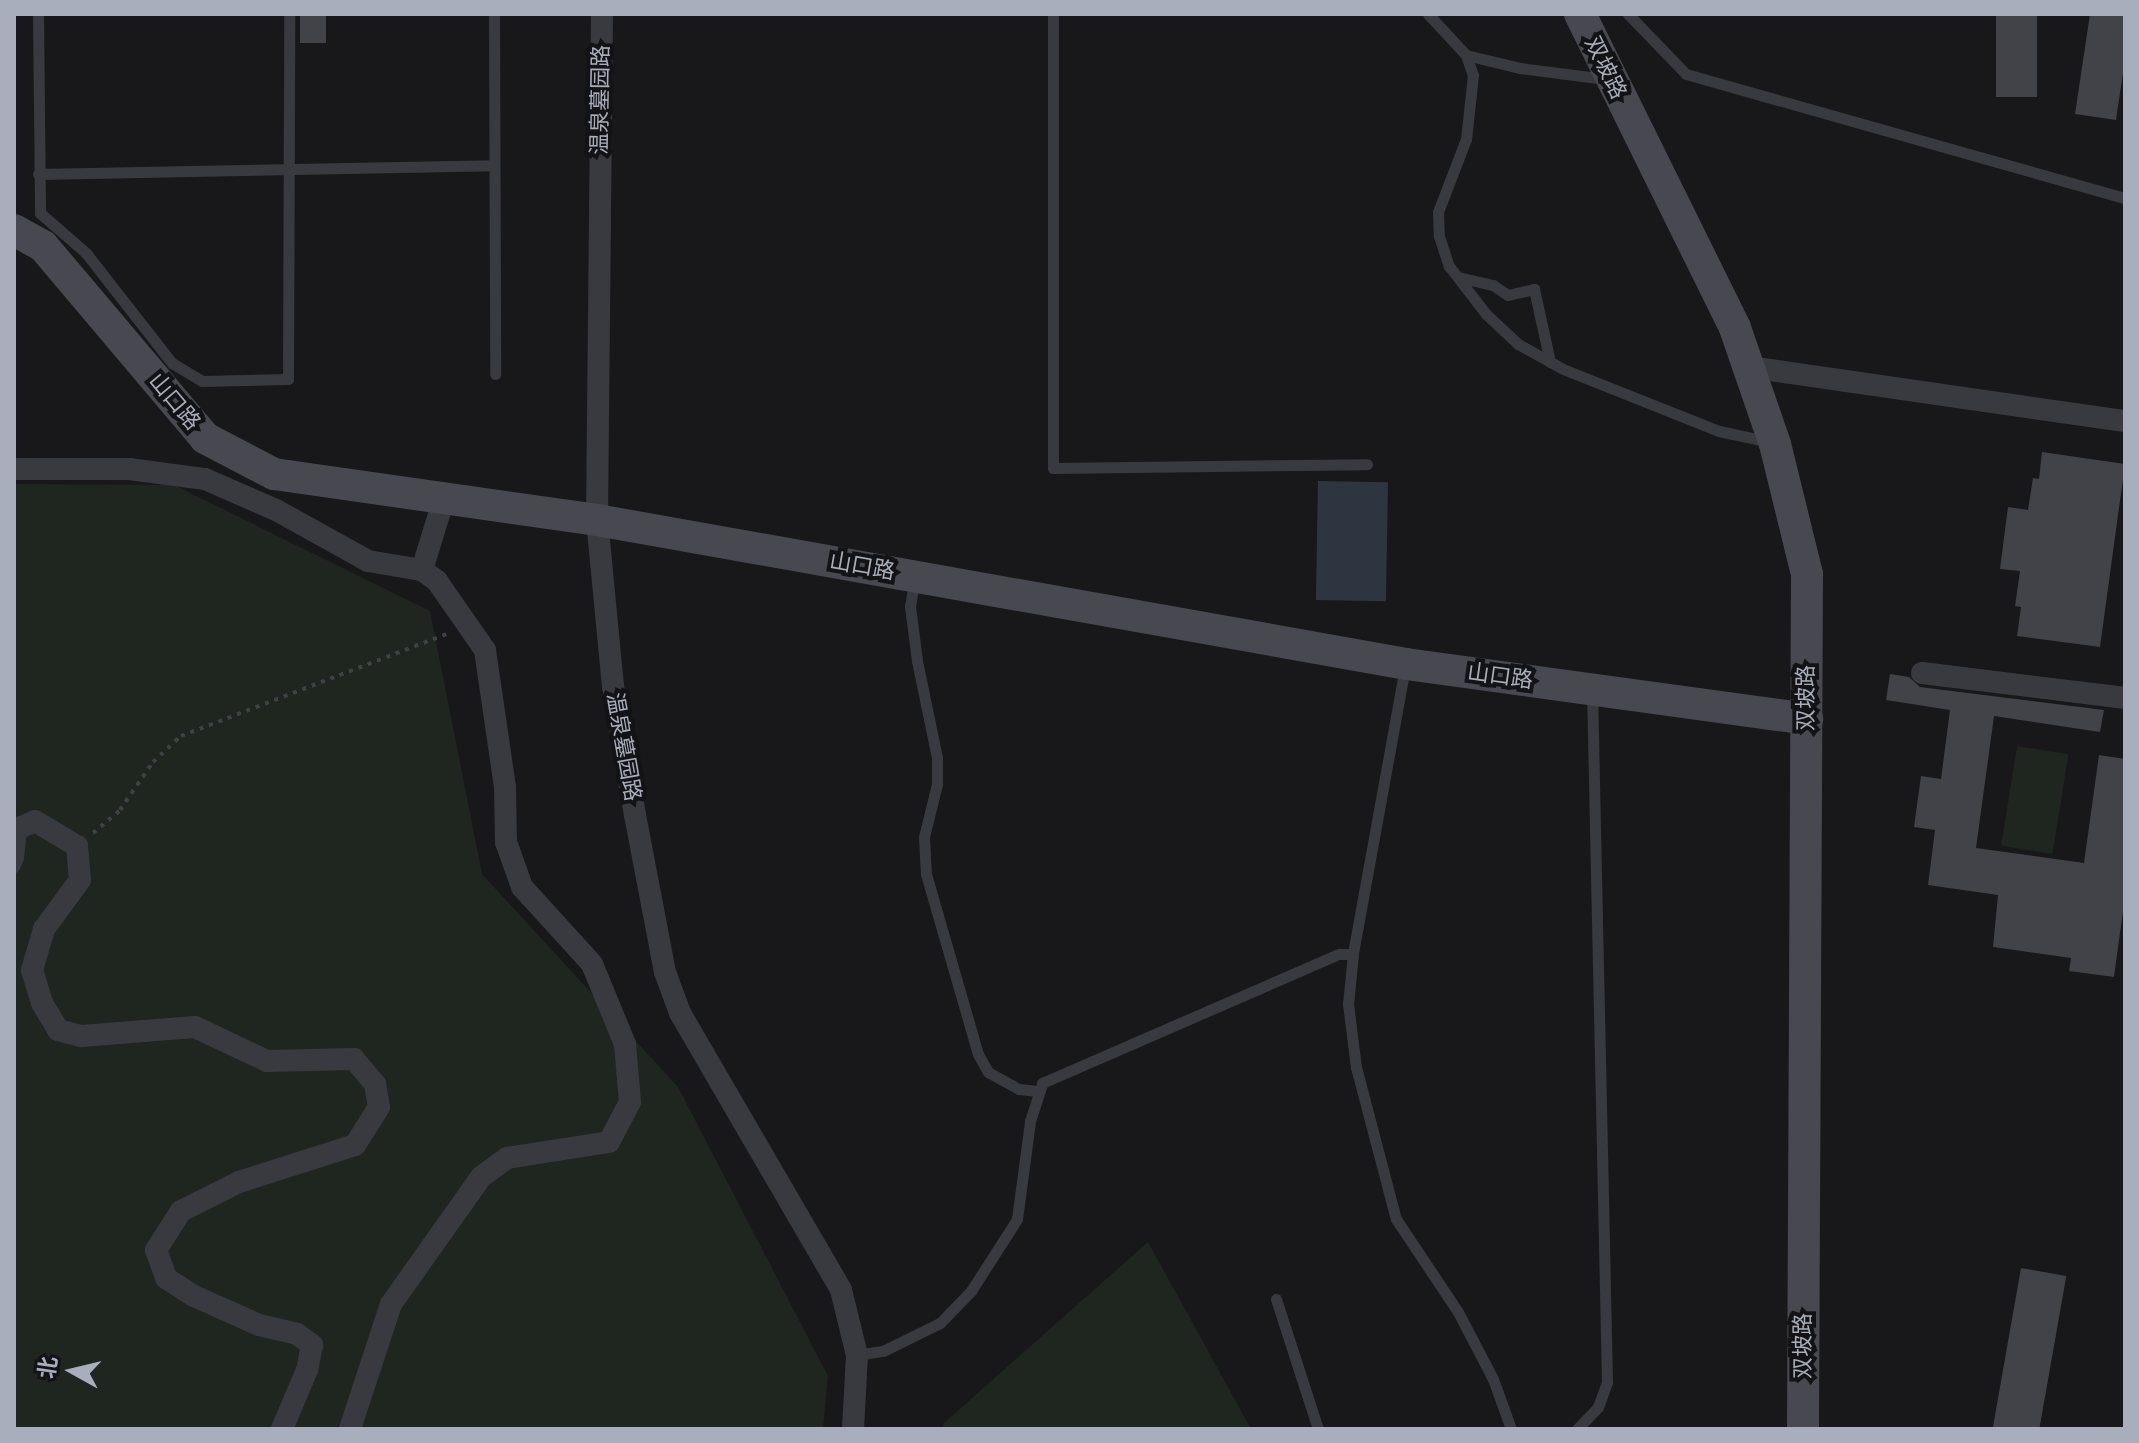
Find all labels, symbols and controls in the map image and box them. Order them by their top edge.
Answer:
street label: 双坡路 [1579,33,1631,103]
street label: 温泉墓园路 [587,45,615,155]
street label: 山口路 [143,368,205,436]
street label: 山口路 [827,548,897,586]
street label: 山口路 [1465,659,1535,695]
street label: 双坡路 [1794,665,1820,731]
street label: 温泉墓园路 [600,691,646,803]
street label: 双坡路 [1791,1313,1817,1379]
north arrow [32,1331,112,1411]
text: 北 [31,1355,66,1381]

